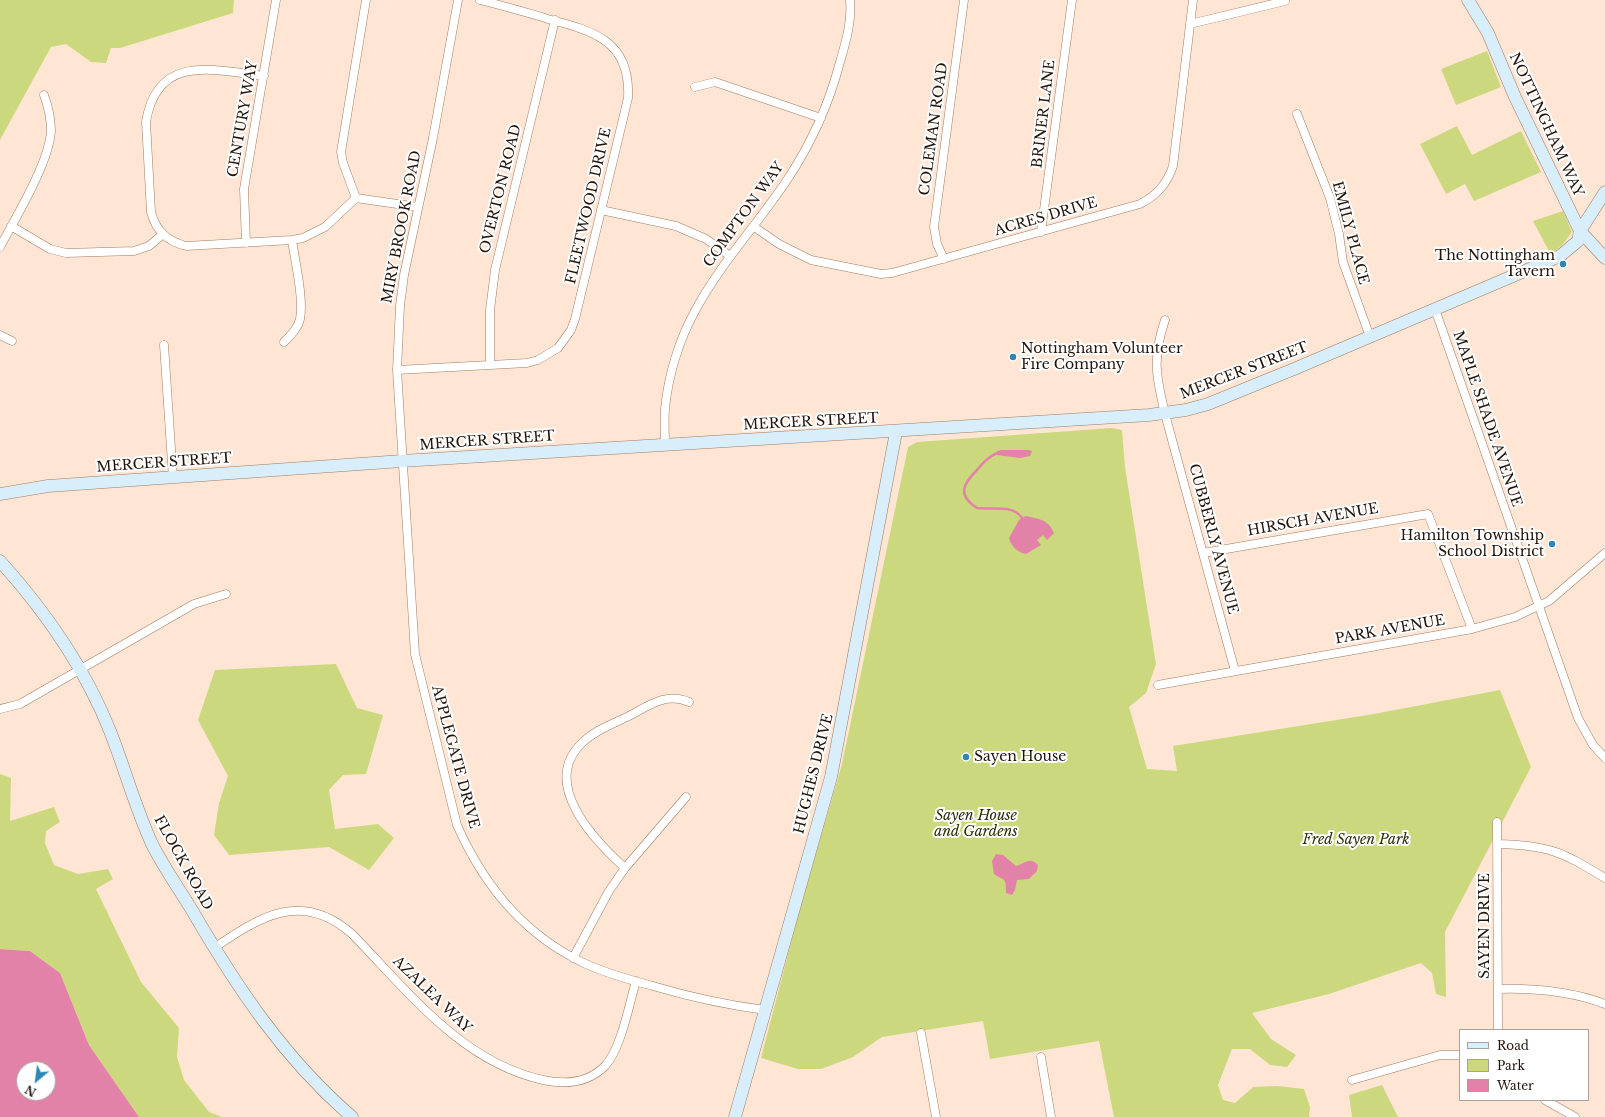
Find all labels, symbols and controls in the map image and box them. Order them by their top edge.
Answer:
street label: NOTTINGHAM WAY [1505,50,1587,200]
street label: BRINER LANE [1029,59,1059,169]
street label: CENTURY WAY [225,60,261,178]
street label: COLEMAN ROAD [916,61,952,197]
street label: OVERTON ROAD [477,123,525,255]
street label: FLEETWOOD DRIVE [563,126,615,286]
street label: MIRY BROOK ROAD [379,149,425,305]
street label: COMPTON WAY [700,159,788,271]
street label: EMILY PLACE [1328,179,1372,287]
street label: ACRES DRIVE [993,194,1099,240]
place label: The Nottingham Tavern [1435,248,1555,280]
marker: The Nottingham Tavern [1558,259,1568,269]
street label: MAPLE SHADE AVENUE [1449,329,1525,509]
street label: MERCER STREET [1178,339,1310,403]
place label: Nottingham Volunteer Fire Company [1021,341,1183,374]
marker: Nottingham Volunteer Fire Company [1008,352,1018,362]
street label: MERCER STREET [743,410,879,434]
street label: MERCER STREET [419,428,555,454]
street label: MERCER STREET [96,450,232,476]
street label: CUBBERLY AVENUE [1185,462,1241,616]
street label: HIRSCH AVENUE [1246,500,1380,540]
place label: Hamilton Township School District [1400,528,1544,560]
marker: Hamilton Township School District [1547,539,1557,549]
street label: PARK AVENUE [1334,612,1446,648]
street label: APPLEGATE DRIVE [428,683,482,831]
street label: HUGHES DRIVE [791,712,837,836]
place label: Sayen House [974,749,1066,765]
marker: Sayen House [961,752,971,762]
park label: Sayen House and Gardens [934,808,1018,840]
street label: FLOCK ROAD [150,813,216,913]
park label: Fred Sayen Park [1303,832,1409,848]
street label: SAYEN DRIVE [1477,873,1493,979]
street label: AZALEA WAY [389,953,475,1037]
legend [1459,1029,1589,1101]
text: Road [1497,1038,1529,1053]
text: Park [1497,1058,1525,1073]
north arrow [16,1061,56,1101]
text: Water [1497,1078,1534,1093]
text: N [23,1082,39,1099]

